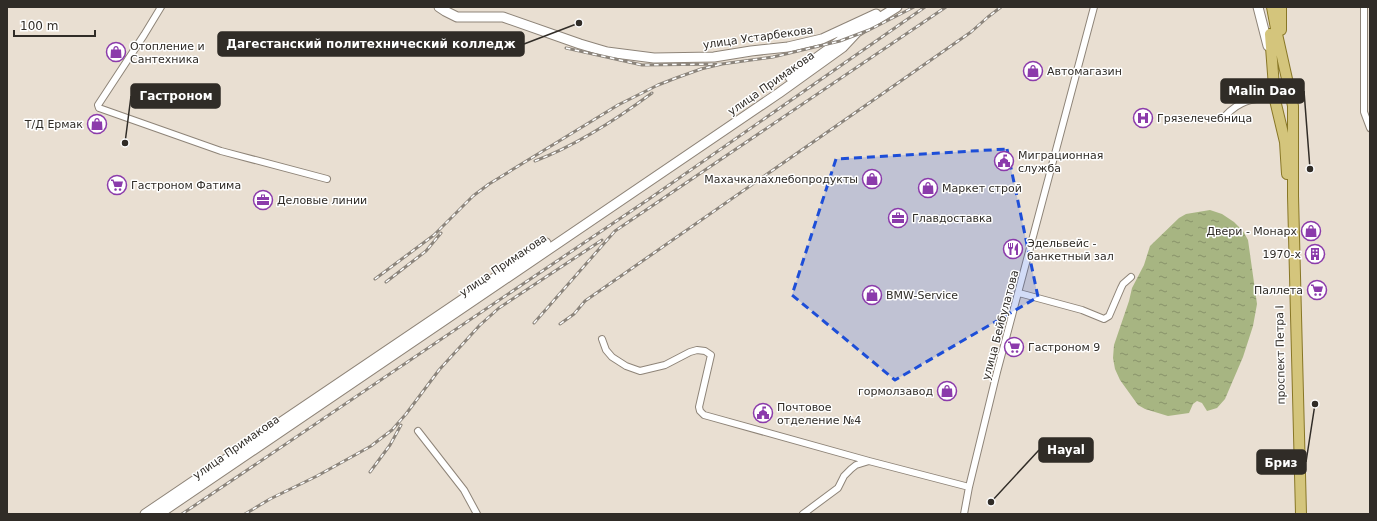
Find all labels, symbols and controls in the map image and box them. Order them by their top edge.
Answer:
scale bar [14,12,95,38]
text: 100 m [20,19,58,33]
street label: улица Устарбекова [702,23,814,52]
callout: Дагестанский политехнический колледж [218,32,524,56]
text: Дагестанский политехнический колледж [226,37,516,51]
place label: Отопление и Сантехника [130,40,205,66]
shop icon: Отопление и Сантехника [105,41,127,63]
street label: улица Примакова [726,49,817,118]
shop icon: Автомагазин [1022,60,1044,82]
place label: Автомагазин [1047,65,1122,78]
callout: Malin Dao [1221,79,1304,103]
callout: Гастроном [131,84,220,108]
text: Malin Dao [1228,84,1296,98]
text: Гастроном [140,89,213,103]
hospital icon: Грязелечебница [1132,107,1154,129]
place label: Грязелечебница [1157,112,1252,125]
shop icon: Т/Д Ермак [86,113,108,135]
place label: Т/Д Ермак [24,118,83,131]
place label: Миграционная служба [1018,149,1103,175]
public building icon: Миграционная служба [993,150,1015,172]
shop icon: Махачкалахлебопродукты [861,168,883,190]
place label: Махачкалахлебопродукты [704,173,858,186]
supermarket icon: Гастроном Фатима [106,174,128,196]
shop icon: Маркет строй [917,177,939,199]
place label: Гастроном Фатима [131,179,241,192]
place label: Маркет строй [942,182,1022,195]
office icon: Деловые линии [252,189,274,211]
place label: Деловые линии [277,194,367,207]
office icon: Главдоставка [887,207,909,229]
place label: Главдоставка [912,212,992,225]
shop icon: Двери - Монарх [1300,220,1322,242]
place label: Двери - Монарх [1206,225,1297,238]
street label: улица Примакова [457,231,549,299]
place label: Эдельвейс - банкетный зал [1027,237,1114,263]
restaurant icon: Эдельвейс - банкетный зал [1002,238,1024,260]
building icon: 1970-х [1304,243,1326,265]
place label: 1970-х [1263,248,1301,261]
street label: улица Бейбулатова [980,269,1021,382]
supermarket icon: Паллета [1306,279,1328,301]
shop icon: BMW-Service [861,284,883,306]
place label: Паллета [1254,284,1303,297]
place label: BMW-Service [886,289,958,302]
street label: проспект Петра I [1273,305,1288,405]
supermarket icon: Гастроном 9 [1003,336,1025,358]
place label: Гастроном 9 [1028,341,1100,354]
shop icon: гормолзавод [936,380,958,402]
place label: гормолзавод [858,385,933,398]
place label: Почтовое отделение №4 [777,401,861,427]
public building icon: Почтовое отделение №4 [752,402,774,424]
street label: улица Примакова [191,413,282,482]
callout: Hayal [1039,438,1093,462]
text: Hayal [1047,443,1085,457]
callout: Бриз [1257,450,1306,474]
text: Бриз [1264,456,1298,470]

